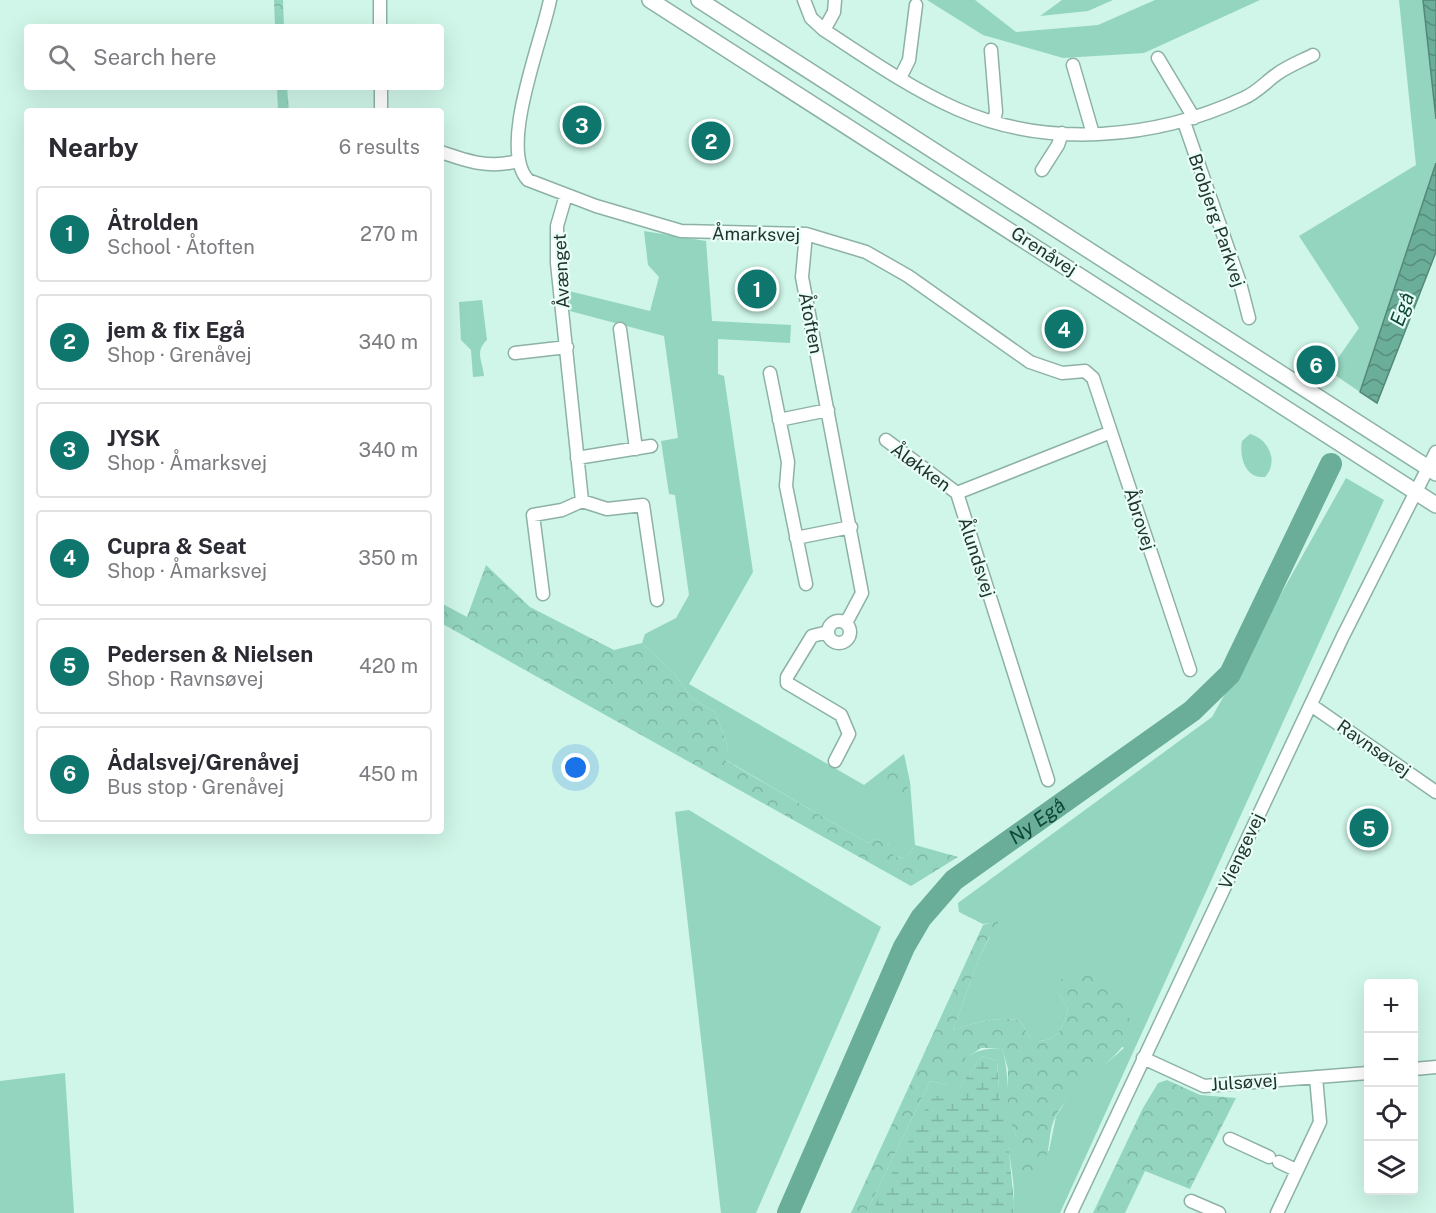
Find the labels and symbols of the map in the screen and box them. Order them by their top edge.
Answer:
pin: 3 [562,102,602,148]
pin: 2 [692,118,730,164]
street label: Brobjerg Parkvej [1184,151,1250,289]
street label: Åmarksvej [712,221,800,245]
street label: Grenåvej [1007,222,1081,280]
street label: Åvænget [547,233,573,309]
pin: 1 [738,266,777,312]
water label: Egå [1385,289,1419,329]
street label: Åtoften [795,290,829,356]
pin: 4 [1044,306,1084,352]
pin: 6 [1296,342,1336,388]
street label: Åløkken [887,437,956,496]
street label: Åbrovej [1120,485,1162,553]
street label: Ålundsvej [954,514,1002,599]
street label: Ravnsøvej [1333,715,1415,781]
your location [561,753,590,782]
water label: Ny Egå [1004,793,1070,849]
pin: 5 [1350,806,1388,850]
street label: Viengevej [1214,809,1268,893]
street label: Julsøvej [1210,1069,1278,1095]

